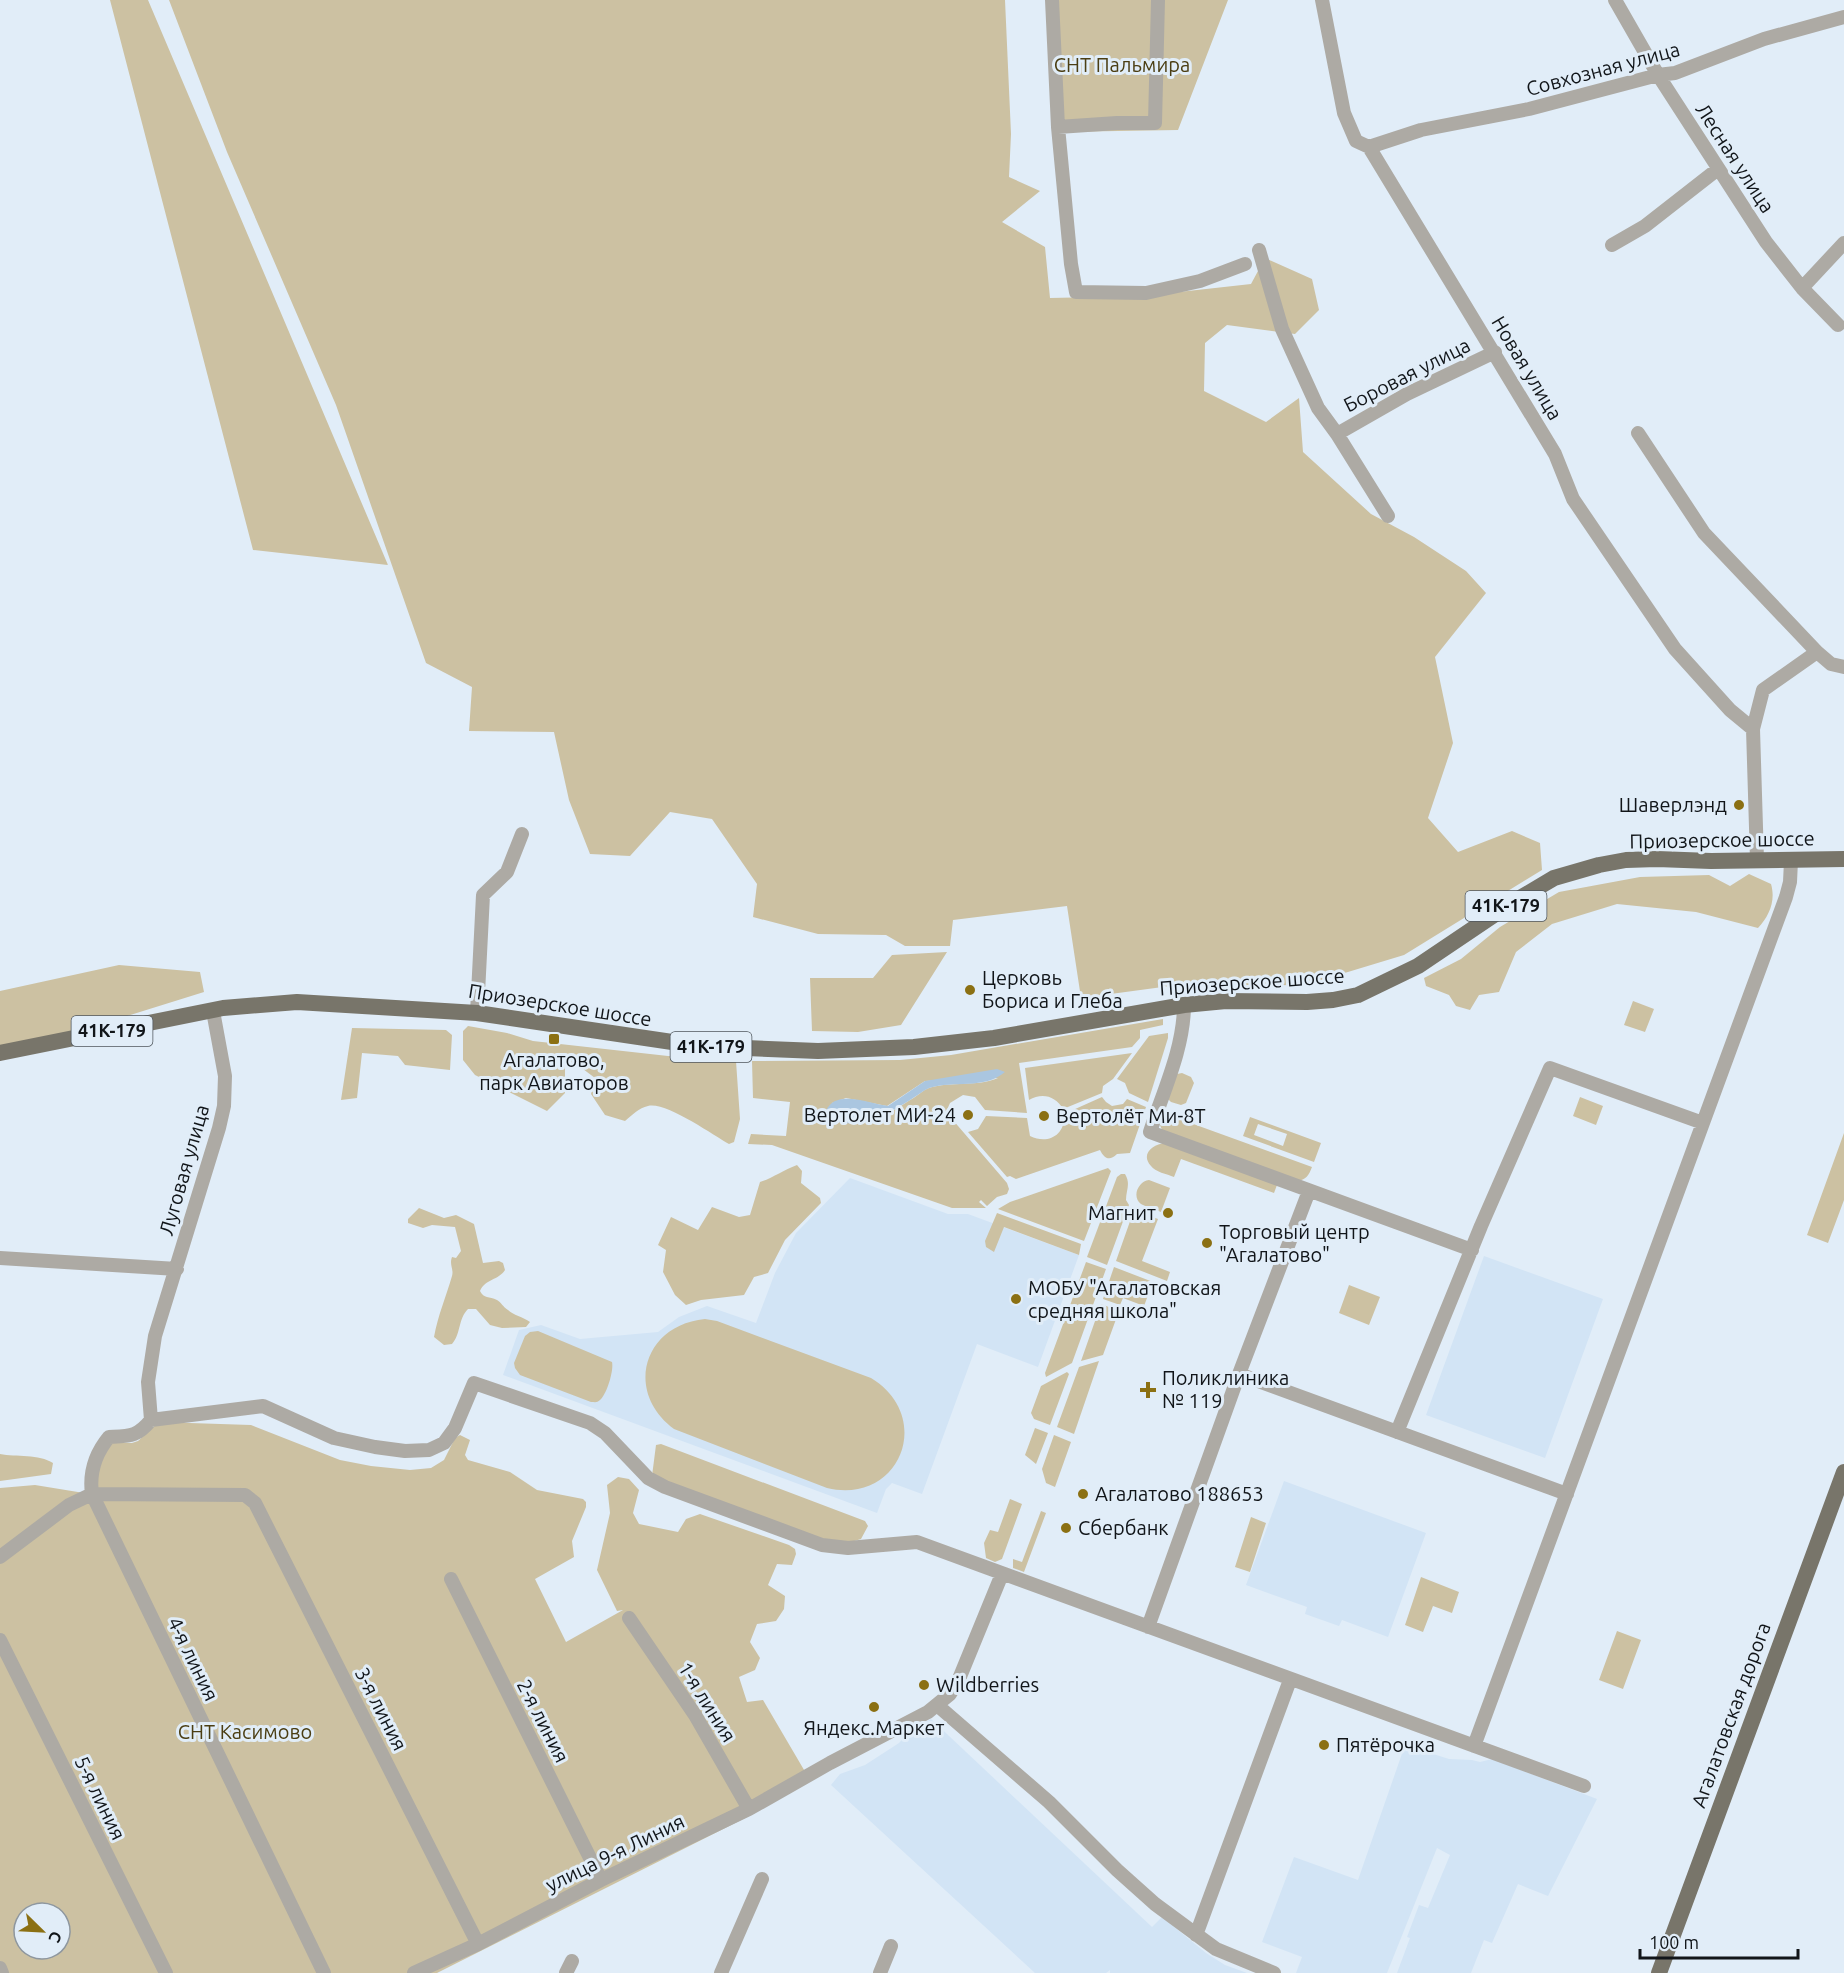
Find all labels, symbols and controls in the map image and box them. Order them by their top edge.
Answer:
street label: Совхозная улица [1524,37,1682,100]
park label: СНТ Пальмира [1054,53,1190,76]
street label: Лесная улица [1691,99,1779,217]
street label: Новая улица [1487,312,1567,424]
street label: Боровая улица [1340,333,1474,416]
place label: Шаверлэнд [1619,793,1727,816]
marker: Шаверлэнд [1732,798,1746,812]
street label: Приозерское шоссе [1629,826,1815,853]
road number: 41К-179 [1466,891,1546,921]
street label: Приозерское шоссе [1159,964,1345,999]
place label: Церковь Бориса и Глеба [982,966,1123,1012]
street label: Приозерское шоссе [467,979,653,1030]
marker: Церковь Бориса и Глеба [963,983,977,997]
road number: 41К-179 [72,1016,152,1046]
marker: Агалатово, парк Авиаторов [547,1032,561,1046]
road number: 41К-179 [670,1032,752,1062]
place label: Агалатово, парк Авиаторов [479,1048,629,1094]
street label: Луговая улица [154,1102,213,1238]
place label: Вертолет МИ-24 [804,1103,956,1126]
place label: Вертолёт Ми-8Т [1056,1104,1206,1127]
marker: Вертолет МИ-24 [961,1108,975,1122]
marker: Вертолёт Ми-8Т [1037,1109,1051,1123]
place label: Магнит [1088,1201,1156,1224]
marker: Магнит [1161,1206,1175,1220]
place label: Торговый центр "Агалатово" [1219,1220,1370,1266]
marker: Торговый центр "Агалатово" [1200,1236,1214,1250]
place label: МОБУ "Агалатовская средняя школа" [1028,1276,1221,1322]
marker: МОБУ "Агалатовская средняя школа" [1009,1292,1023,1306]
place label: Поликлиника № 119 [1162,1366,1289,1412]
marker: Поликлиника № 119 [1139,1381,1157,1399]
place label: Агалатово 188653 [1095,1482,1264,1505]
marker: Агалатово 188653 [1076,1487,1090,1501]
place label: Сбербанк [1078,1516,1169,1539]
marker: Сбербанк [1059,1521,1073,1535]
street label: 4-я линия [163,1613,224,1704]
street label: Агалатовская дорога [1686,1619,1775,1811]
street label: 1-я линия [674,1657,741,1746]
street label: 3-я линия [351,1663,412,1754]
place label: Wildberries [936,1673,1039,1696]
street label: 2-я линия [513,1675,574,1766]
marker: Wildberries [917,1678,931,1692]
marker: Яндекс.Маркет [867,1700,881,1714]
place label: Яндекс.Маркет [804,1716,945,1739]
park label: СНТ Касимово [178,1720,312,1743]
place label: Пятёрочка [1336,1733,1435,1756]
marker: Пятёрочка [1317,1738,1331,1752]
street label: 5-я линия [70,1752,131,1843]
street label: улица 9-я Линия [542,1809,688,1896]
north arrow [12,1901,72,1961]
scale bar [1640,1922,1798,1960]
text: С [45,1929,66,1945]
text: 100 m [1649,1932,1699,1952]

